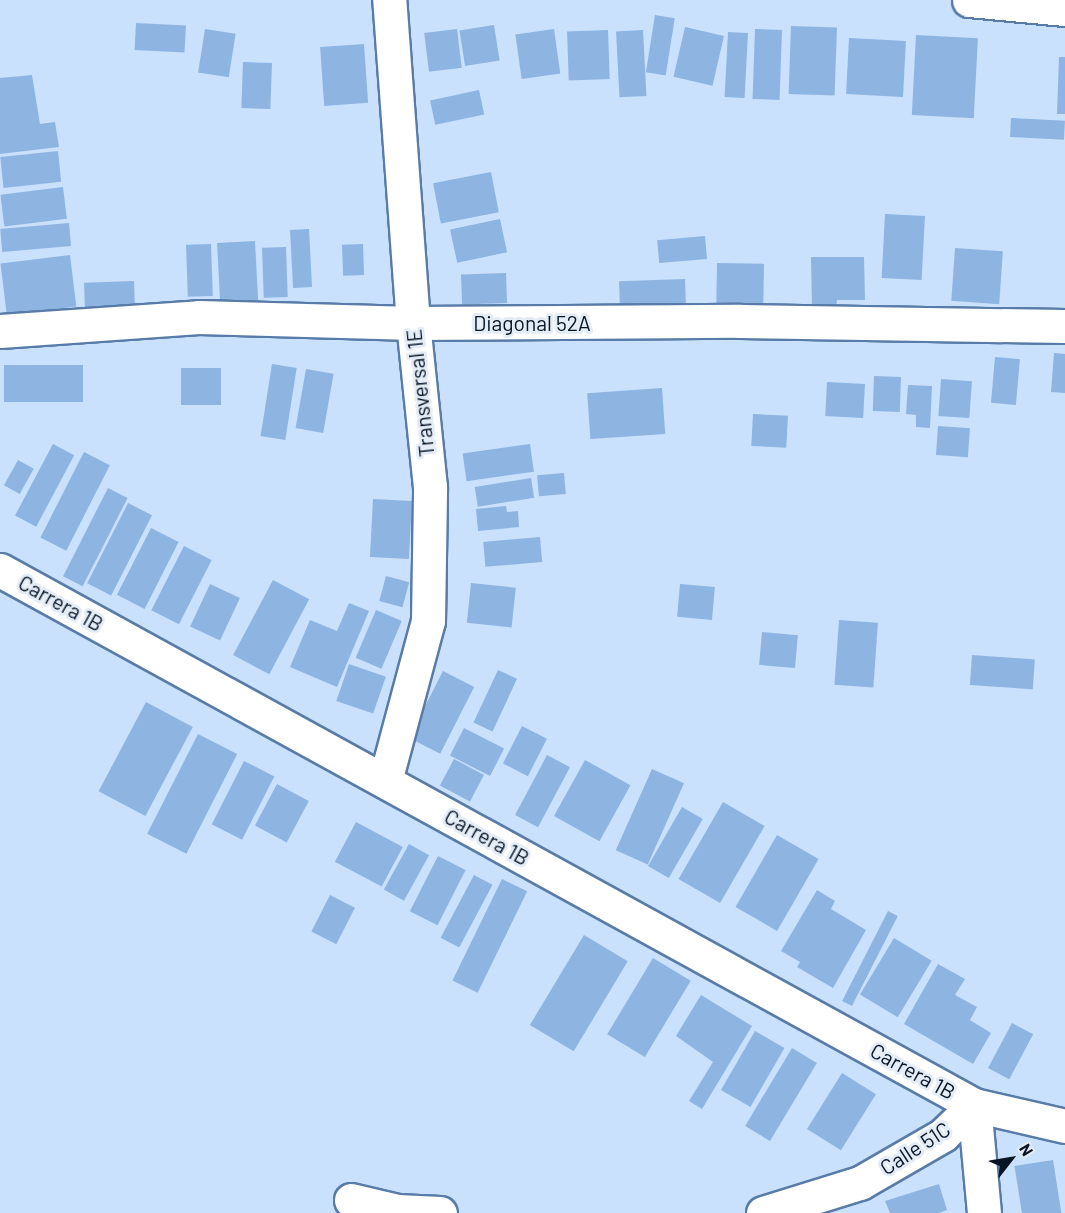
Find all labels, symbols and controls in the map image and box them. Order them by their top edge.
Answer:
street label: Diagonal 52A [473,310,591,336]
street label: Transversal 1E [401,328,439,458]
street label: Carrera 1B [14,569,108,637]
street label: Carrera 1B [440,803,534,871]
street label: Carrera 1B [866,1037,960,1105]
street label: Calle 51C [875,1116,955,1180]
north arrow [981,1129,1041,1189]
text: N [1016,1140,1038,1159]

